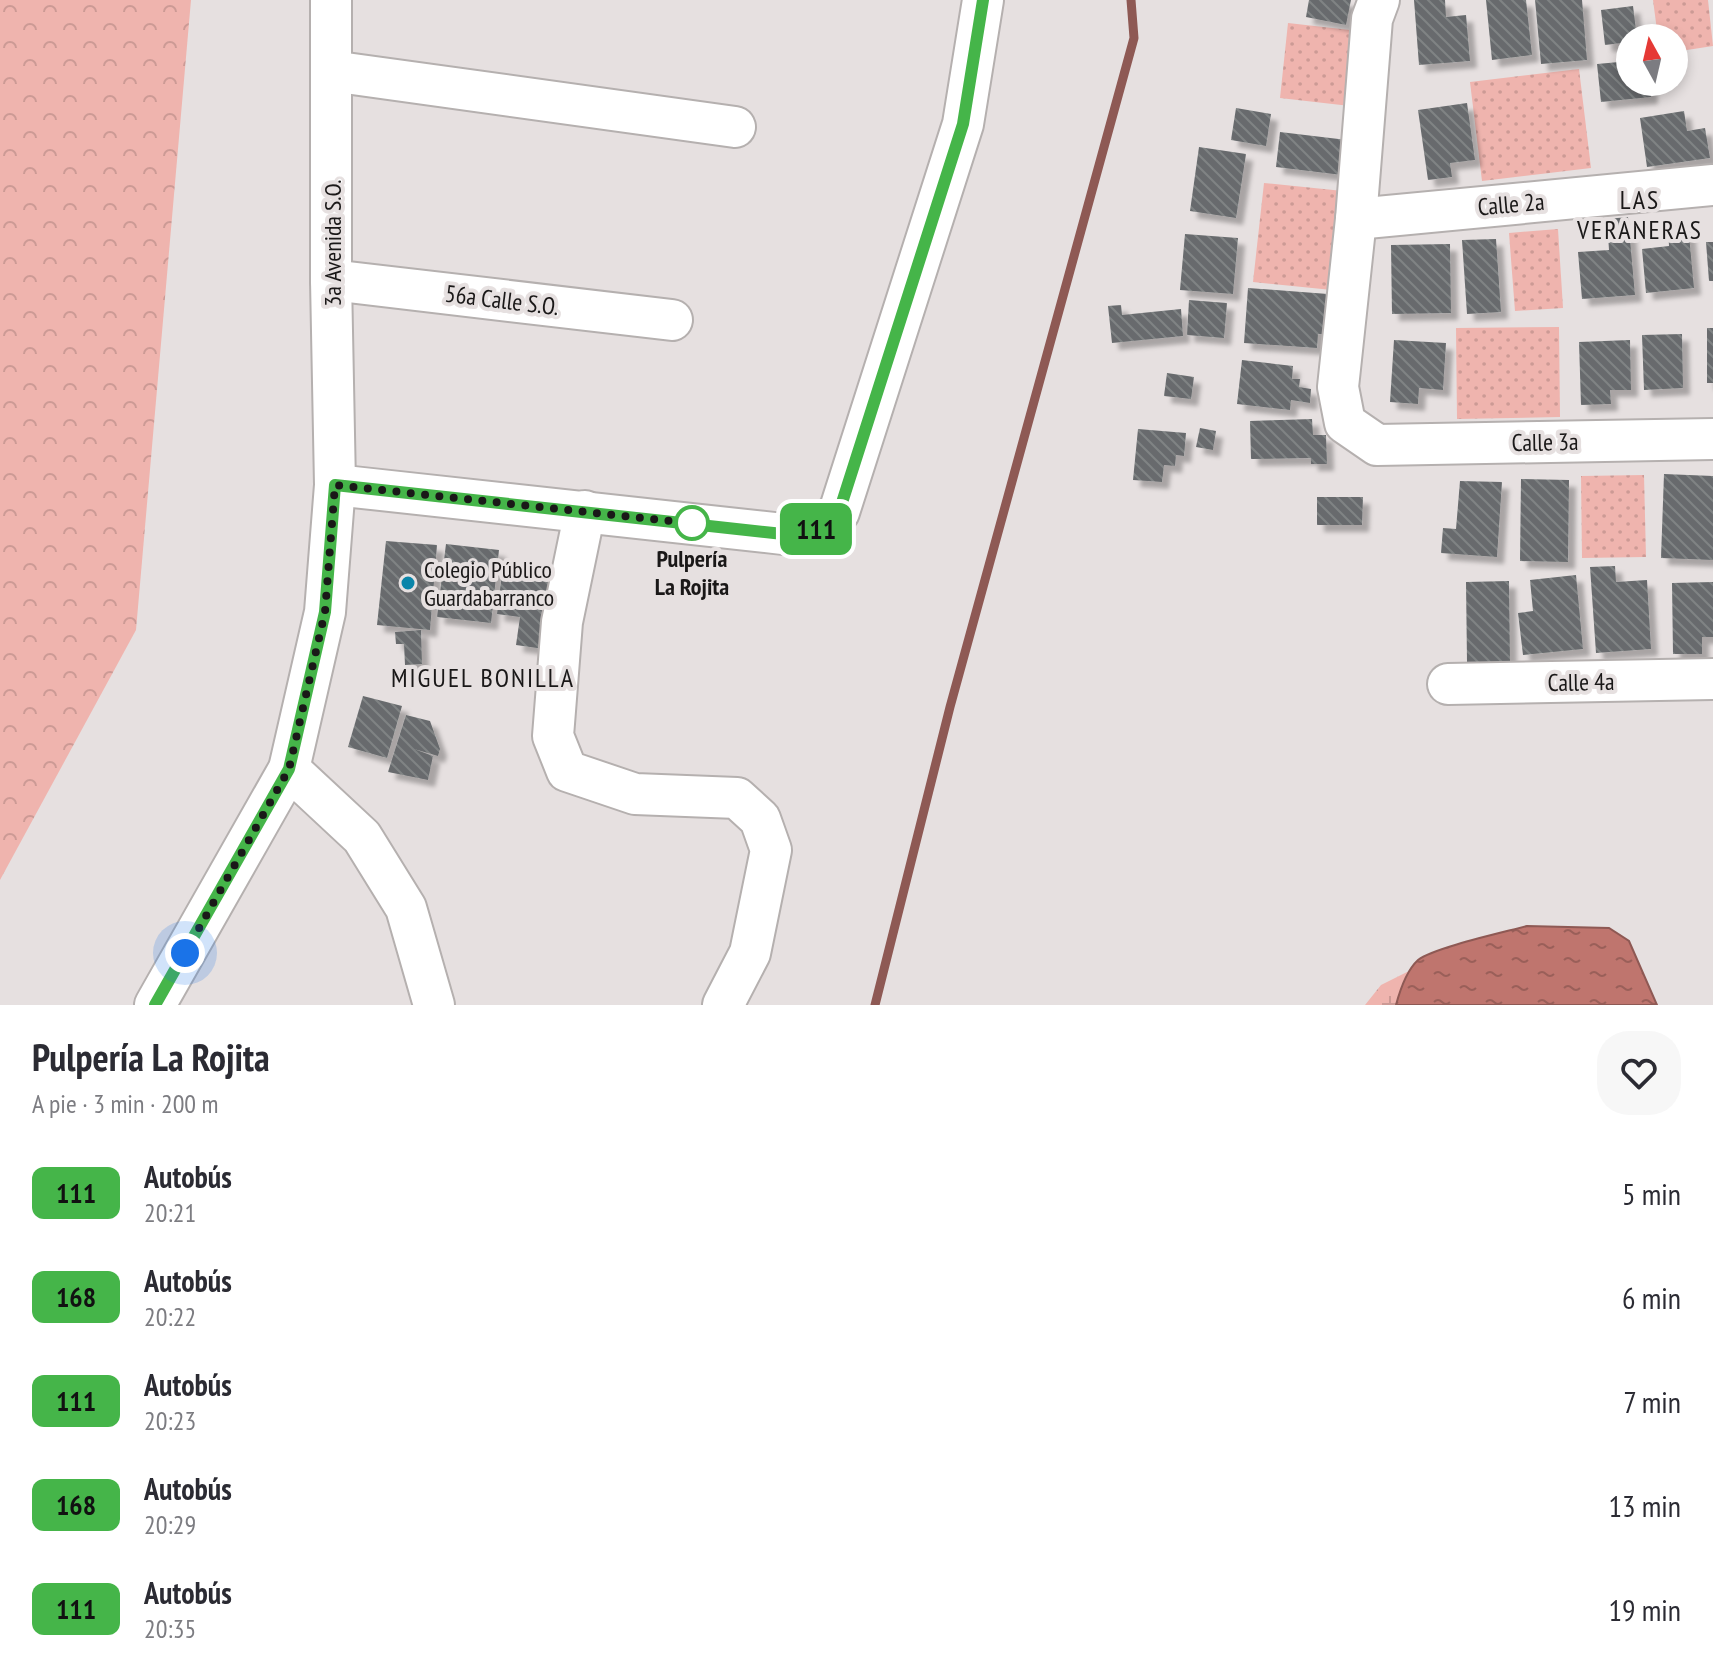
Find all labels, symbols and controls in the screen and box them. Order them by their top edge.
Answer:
north arrow [1616,24,1688,96]
map controls [1616,24,1688,96]
street label: 3a Avenida S.O. [317,180,348,306]
district label: LAS VERANERAS [1576,183,1703,246]
street label: Calle 2a [1476,186,1546,222]
street label: 56a Calle S.O. [443,278,561,322]
street label: Calle 3a [1511,426,1579,458]
line badge: 111 [770,503,862,555]
marker: Pulpería La Rojita [675,506,709,540]
text: 111 [796,510,836,547]
place label: Pulpería La Rojita [655,543,729,602]
place label: Colegio Público Guardabarranco [424,554,554,613]
marker: Colegio Público Guardabarranco [399,574,417,592]
district label: MIGUEL BONILLA [391,661,575,694]
street label: Calle 4a [1547,666,1615,698]
your location [165,933,205,973]
button: heart [1597,1031,1681,1115]
text: Pulpería La Rojita [32,1032,270,1081]
text: A pie · 3 min · 200 m [32,1087,219,1120]
text: Autobús [144,1157,232,1196]
text: 111 [56,1174,96,1211]
text: 5 min [1622,1174,1681,1213]
text: 20:21 [144,1196,196,1229]
text: Autobús [144,1261,232,1300]
text: 168 [56,1278,96,1315]
text: 6 min [1622,1278,1681,1317]
text: 20:22 [144,1300,196,1333]
text: Autobús [144,1365,232,1404]
text: 111 [56,1382,96,1419]
text: 7 min [1623,1382,1681,1421]
text: 20:23 [144,1404,196,1437]
text: Autobús [144,1469,232,1508]
text: 168 [56,1486,96,1523]
text: 13 min [1608,1486,1681,1525]
text: 20:29 [144,1508,196,1541]
text: Autobús [144,1573,232,1612]
text: 111 [56,1590,96,1627]
text: 19 min [1608,1590,1681,1629]
text: 20:35 [144,1612,196,1645]

